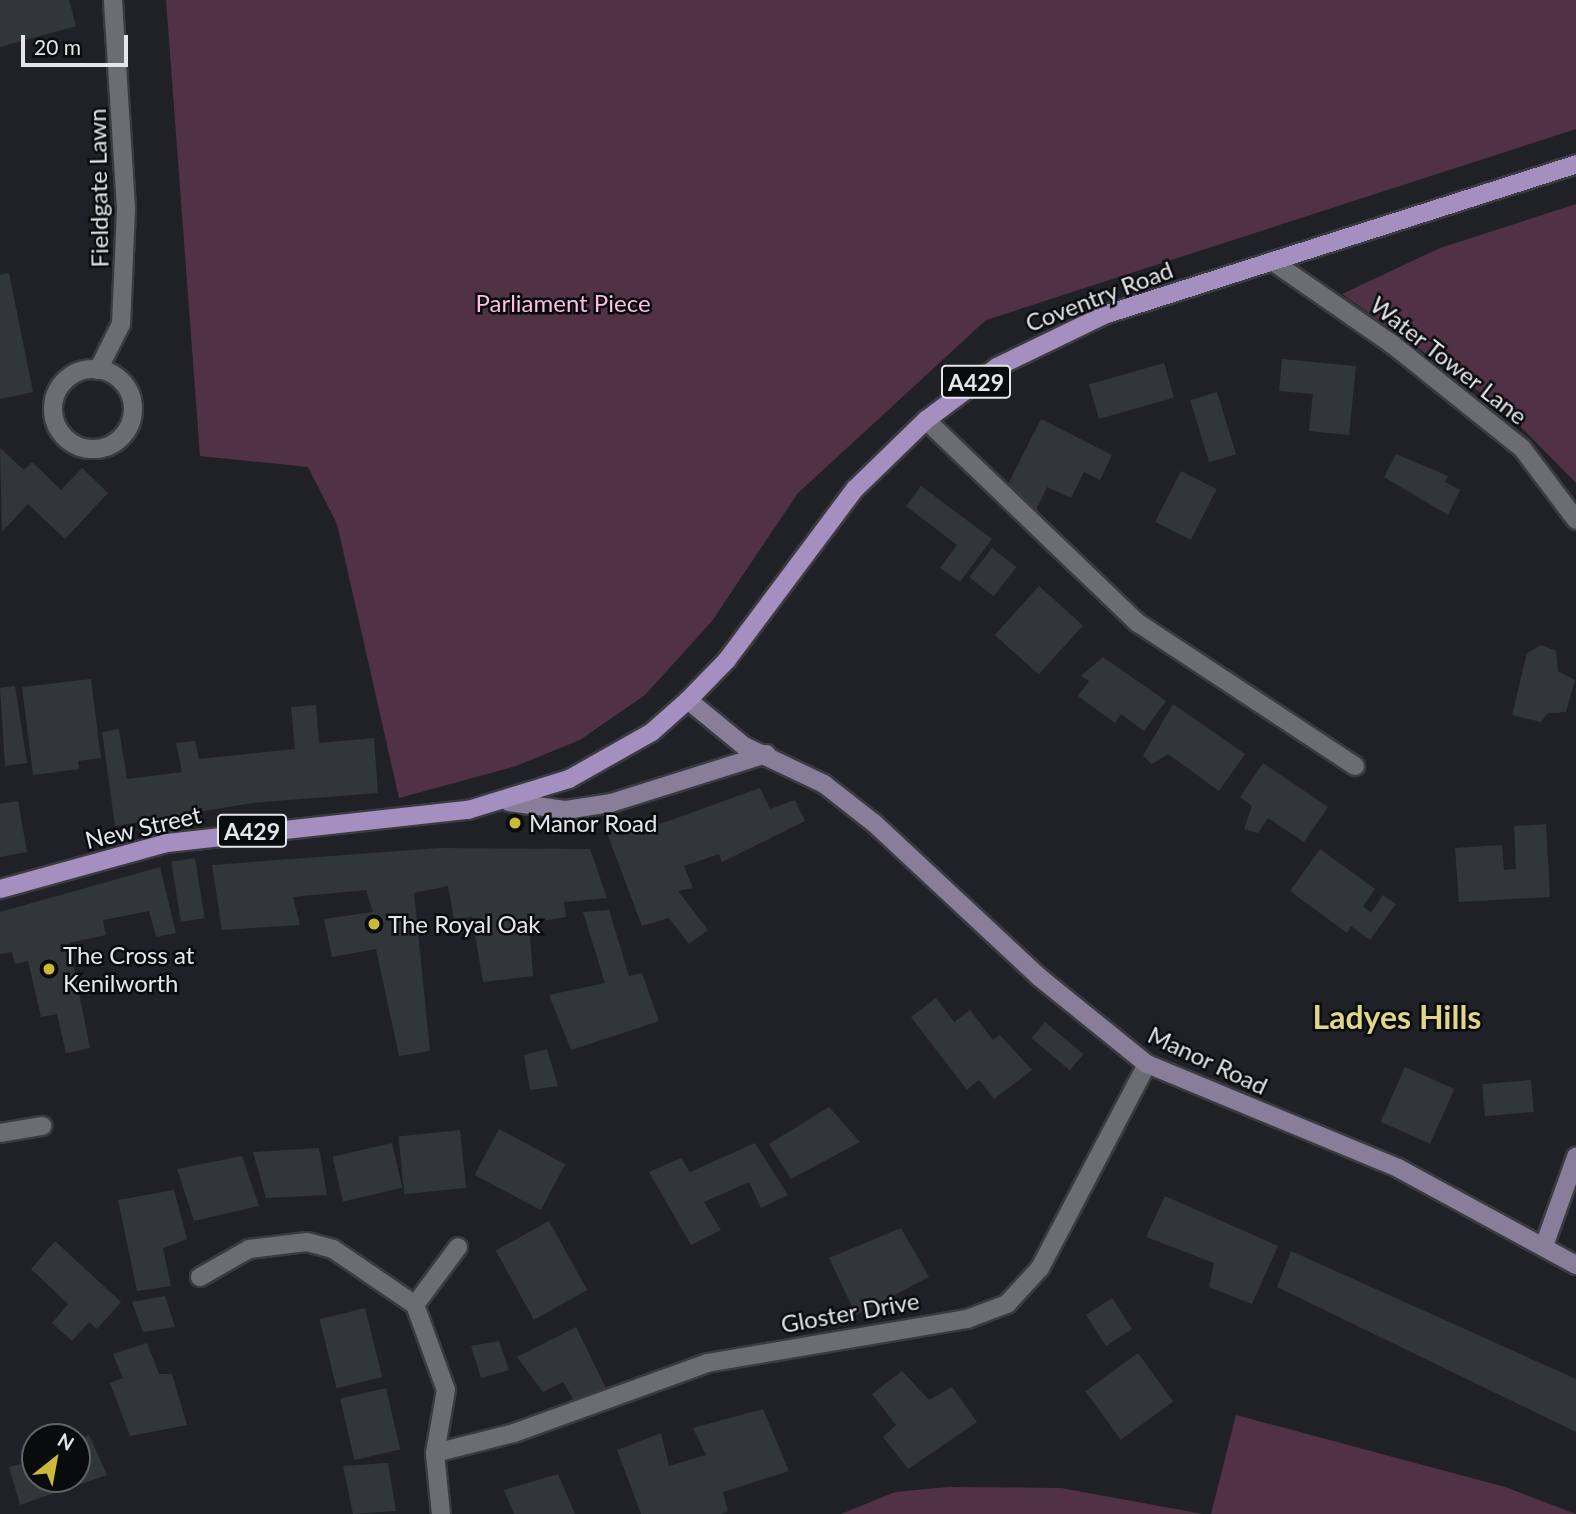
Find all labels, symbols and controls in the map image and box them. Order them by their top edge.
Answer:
scale bar [24,21,131,65]
text: 20 m [34,34,81,59]
street label: Fieldgate Lawn [82,108,114,268]
street label: Coventry Road [1021,255,1177,337]
park label: Parliament Piece [475,289,651,317]
street label: Water Tower Lane [1364,289,1534,431]
road number: A429 [941,362,1011,402]
street label: New Street [82,800,204,854]
place label: Manor Road [529,809,658,837]
road number: A429 [217,811,287,850]
marker: Manor Road [507,815,523,831]
place label: The Royal Oak [388,910,541,938]
marker: The Royal Oak [366,916,382,932]
place label: The Cross at Kenilworth [63,941,194,997]
marker: The Cross at Kenilworth [41,961,57,977]
district label: Ladyes Hills [1313,998,1481,1036]
street label: Manor Road [1143,1020,1273,1100]
street label: Gloster Drive [778,1286,922,1338]
north arrow [21,1423,91,1493]
text: N [54,1428,78,1455]

